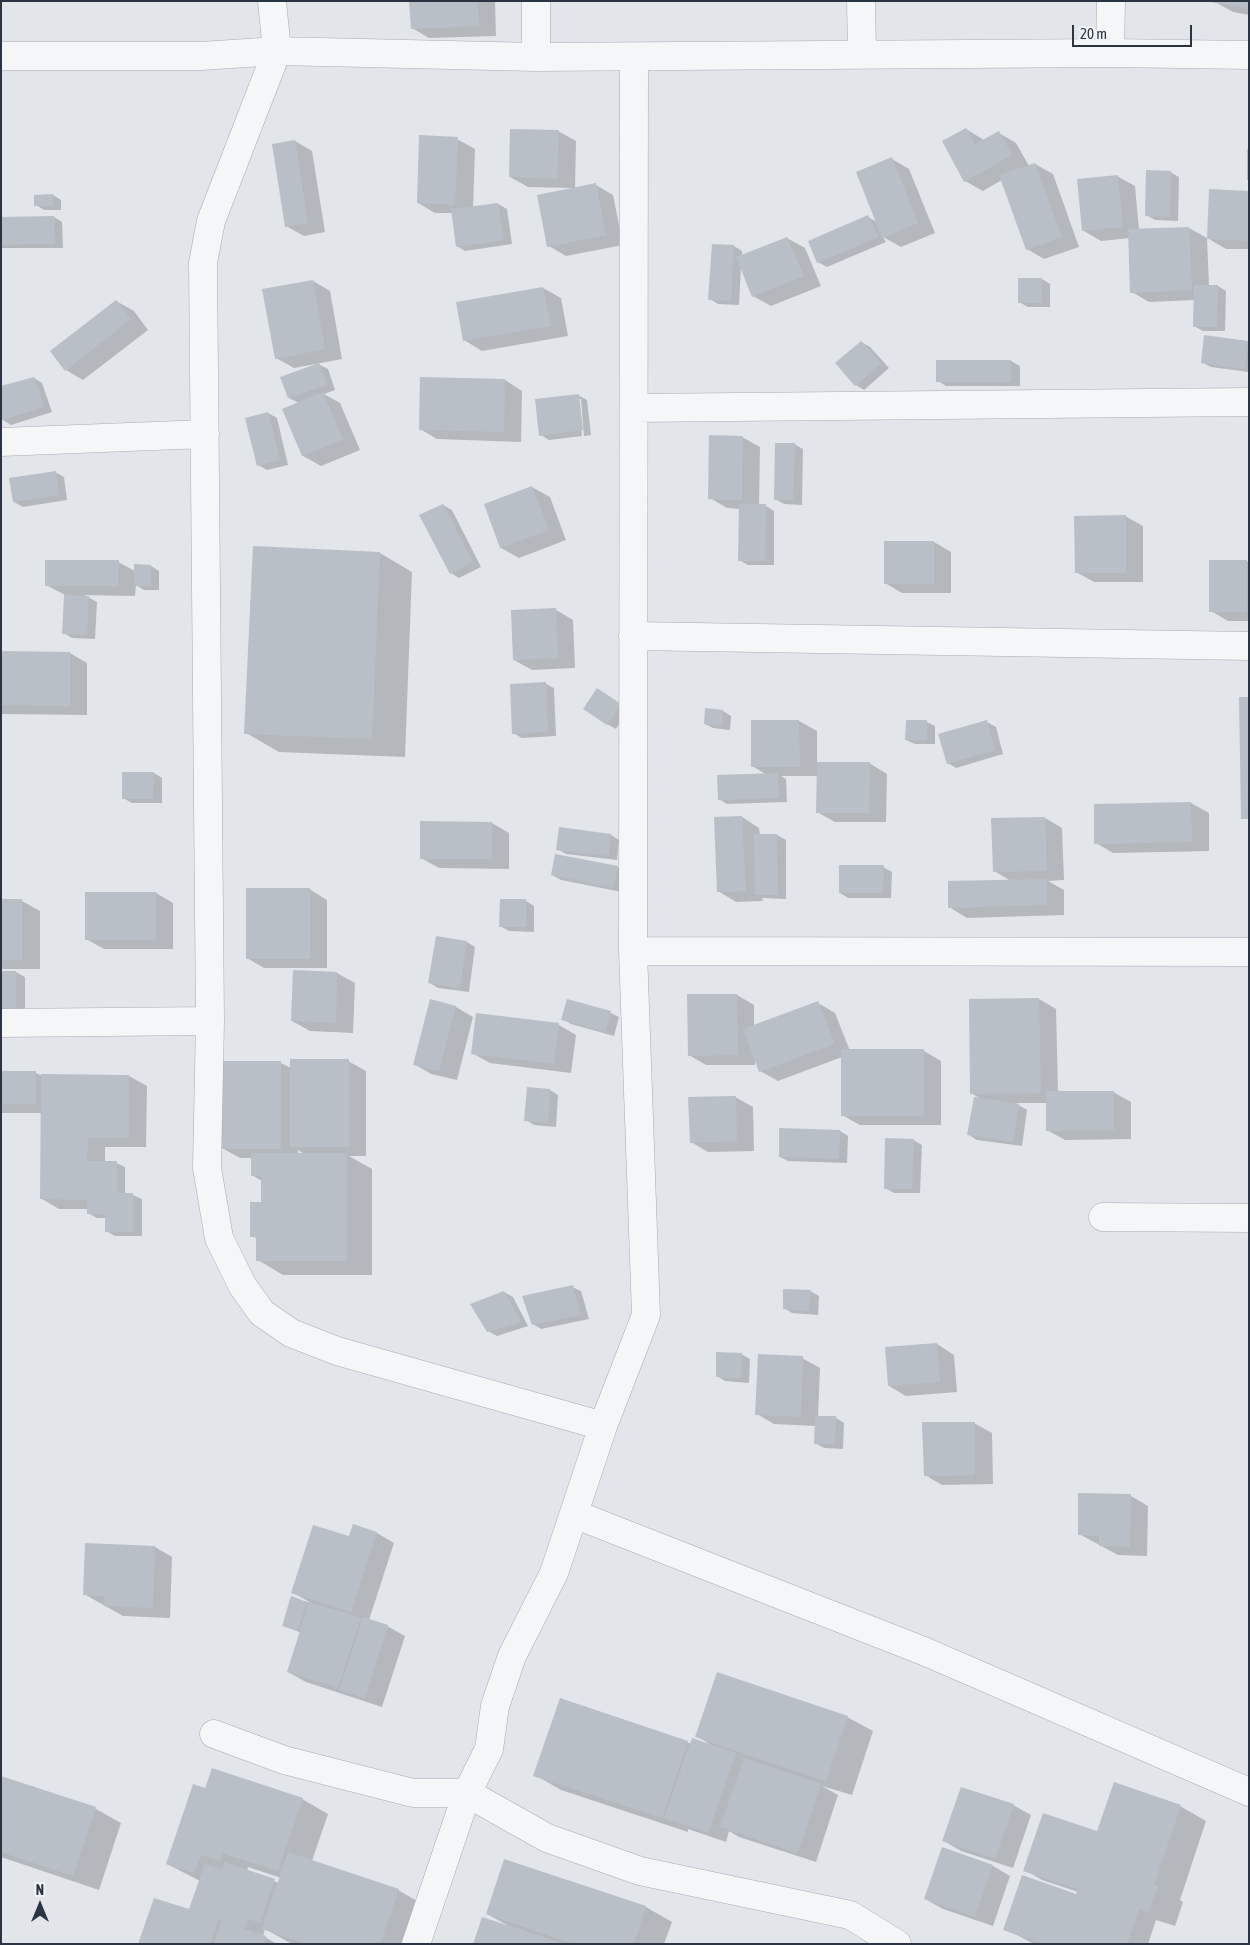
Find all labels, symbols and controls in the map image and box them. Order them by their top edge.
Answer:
scale bar [1075,15,1195,47]
text: 20 m [1080,25,1107,42]
north arrow [15,1880,65,1930]
text: N [36,1882,44,1898]

